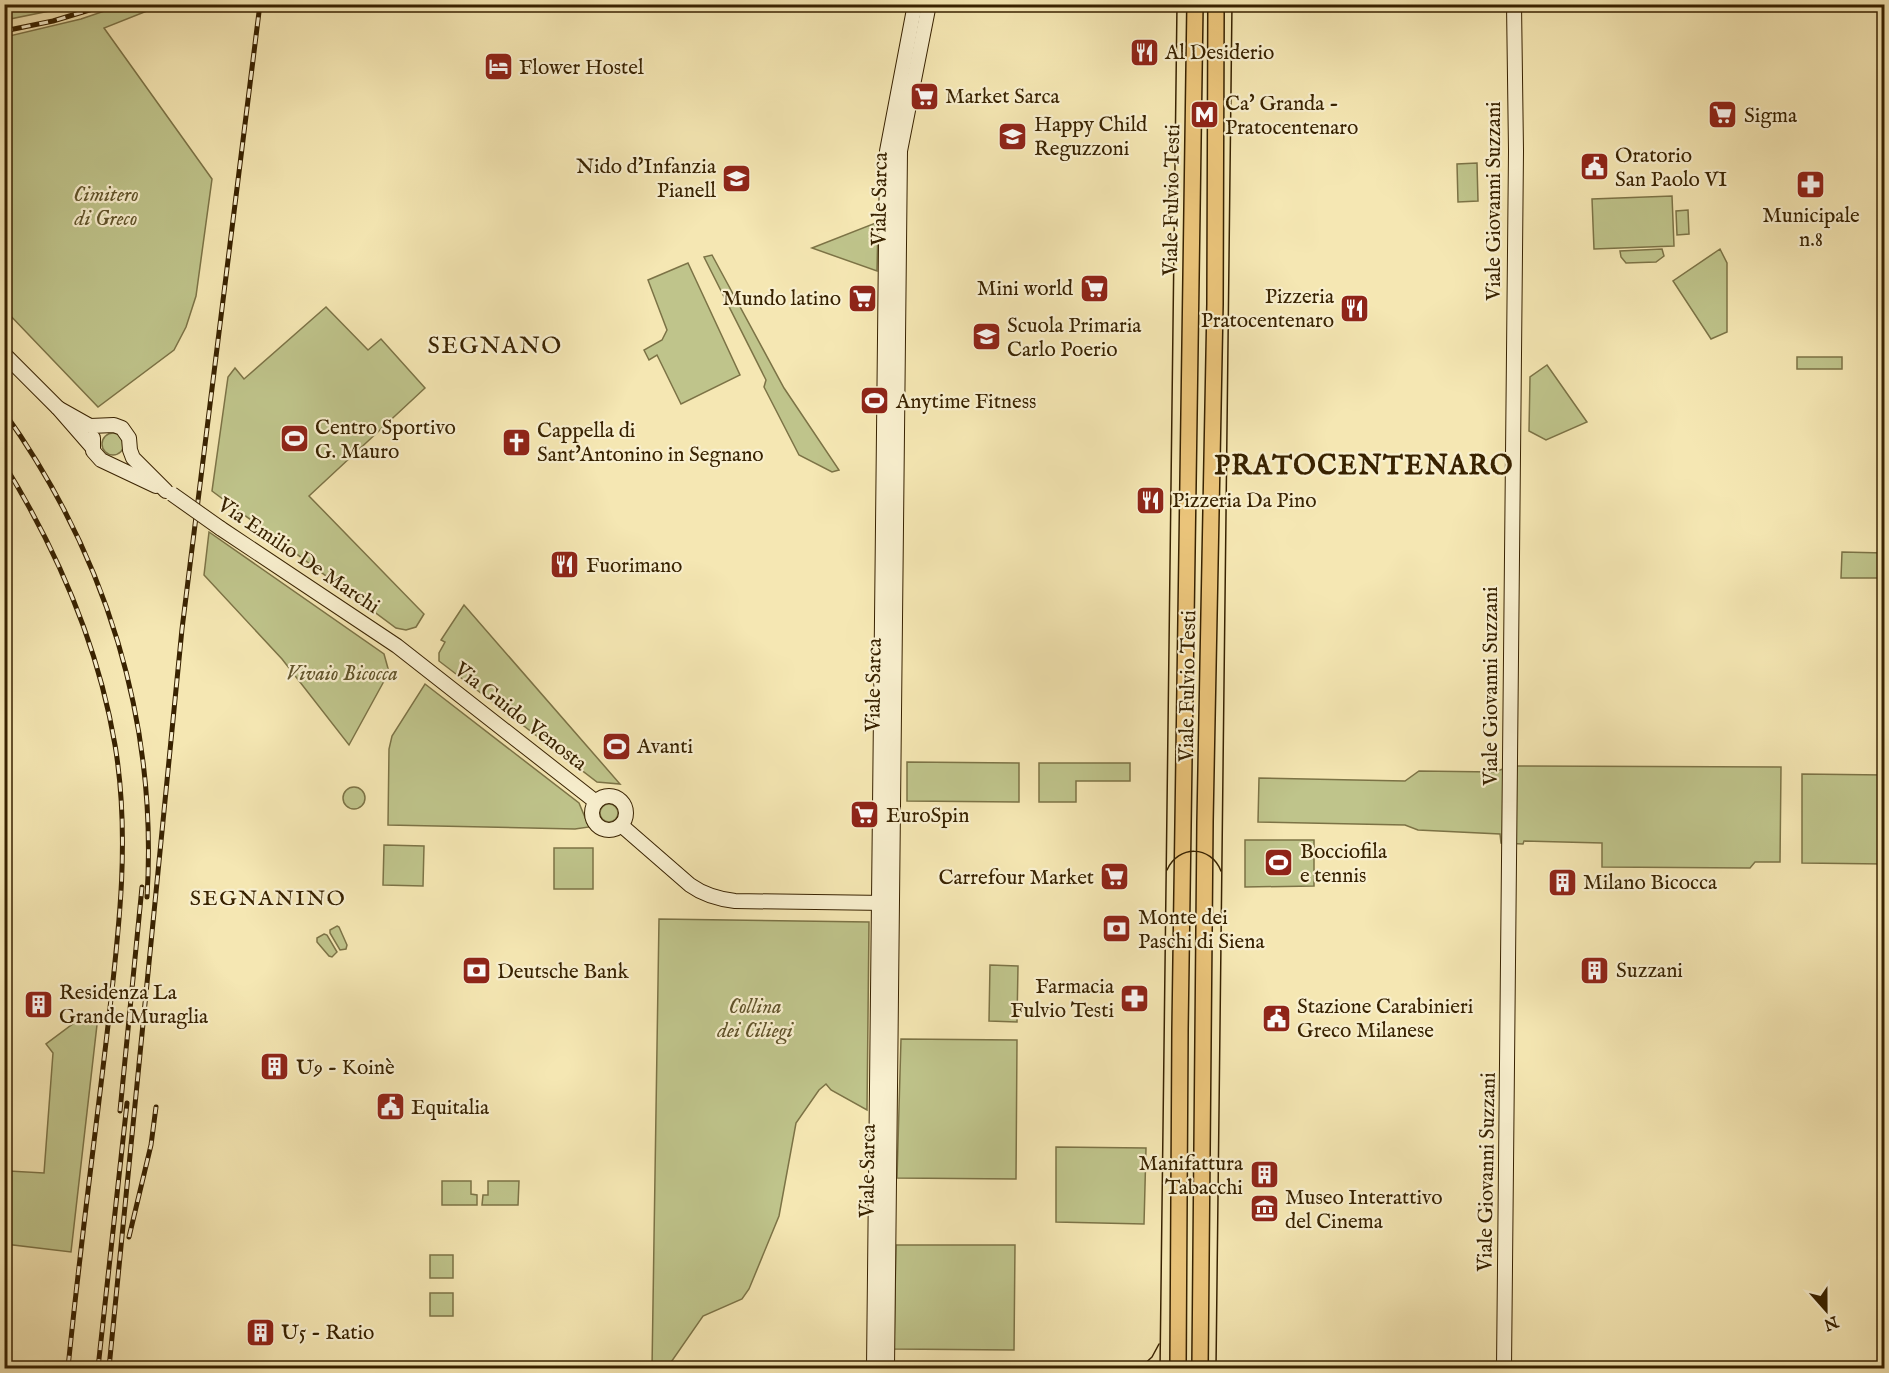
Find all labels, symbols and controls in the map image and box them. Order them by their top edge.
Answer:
restaurant icon: Al Desiderio [1128,36,1160,68]
place label: Al Desiderio [1164,40,1274,67]
hotel icon: Flower Hostel [482,51,514,83]
place label: Flower Hostel [519,55,644,82]
supermarket icon: Market Sarca [908,80,940,112]
place label: Market Sarca [945,84,1061,111]
place label: Ca' Granda - Pratocentenaro [1225,91,1358,142]
metro station icon: Ca' Granda - Pratocentenaro [1188,99,1220,131]
supermarket icon: Sigma [1707,99,1739,131]
street label: Viale Giovanni Suzzani [1481,101,1508,302]
place label: Sigma [1744,103,1798,130]
place label: Happy Child Reguzzoni [1034,112,1148,163]
school or university icon: Happy Child Reguzzoni [997,120,1029,152]
street label: Viale Fulvio Testi [1158,124,1187,277]
place label: Oratorio San Paolo VI [1615,143,1727,194]
street label: Viale Sarca [866,151,895,247]
public building icon: Oratorio San Paolo VI [1578,151,1610,183]
place label: Nido d'Infanzia Pianell [576,154,717,205]
school or university icon: Nido d'Infanzia Pianell [721,162,753,194]
pharmacy icon: Municipale n.8 [1795,168,1827,200]
park label: Cimitero di Greco [73,182,139,233]
place label: Municipale n.8 [1762,203,1860,254]
supermarket icon: Mini world [1078,272,1110,304]
place label: Mini world [977,276,1074,303]
supermarket icon: Mundo latino [846,282,878,314]
place label: Pizzeria Pratocentenaro [1201,284,1335,335]
place label: Mundo latino [722,286,841,313]
restaurant icon: Pizzeria Pratocentenaro [1339,292,1371,324]
place label: Scuola Primaria Carlo Poerio [1007,313,1142,364]
school or university icon: Scuola Primaria Carlo Poerio [970,321,1002,353]
district label: SEGNANO [427,331,563,362]
sports icon: Anytime Fitness [859,385,891,417]
place label: Anytime Fitness [895,389,1036,416]
place label: Centro Sportivo G. Mauro [315,415,456,466]
place label: Cappella di Sant'Antonino in Segnano [537,418,764,469]
sports icon: Centro Sportivo G. Mauro [278,423,310,455]
church icon: Cappella di Sant'Antonino in Segnano [500,426,532,458]
district label: PRATOCENTENARO [1214,450,1514,484]
restaurant icon: Pizzeria Da Pino [1135,484,1167,516]
place label: Pizzeria Da Pino [1172,488,1317,515]
street label: Via Emilio De Marchi [211,491,384,621]
restaurant icon: Fuorimano [549,549,581,581]
place label: Fuorimano [586,553,682,580]
street label: Viale Giovanni Suzzani [1478,586,1505,787]
street label: Viale Fulvio Testi [1174,610,1203,763]
street label: Viale Sarca [860,637,889,733]
street label: Via Guido Venosta [447,656,593,778]
park label: Vivaio Bicocca [286,661,398,688]
sports icon: Avanti [600,730,632,762]
place label: Avanti [636,734,693,761]
supermarket icon: EuroSpin [849,799,881,831]
place label: EuroSpin [886,803,969,830]
place label: Bocciofila e tennis [1300,839,1388,890]
sports icon: Bocciofila e tennis [1263,847,1295,879]
supermarket icon: Carrefour Market [1099,861,1131,893]
place label: Carrefour Market [939,865,1094,892]
building icon: Milano Bicocca [1546,866,1578,898]
place label: Milano Bicocca [1583,870,1718,897]
district label: SEGNANINO [190,885,346,913]
place label: Monte dei Paschi di Siena [1138,905,1265,956]
bank icon: Monte dei Paschi di Siena [1101,913,1133,945]
building icon: Suzzani [1579,954,1611,986]
bank icon: Deutsche Bank [460,955,492,987]
place label: Suzzani [1616,958,1683,985]
place label: Deutsche Bank [497,959,629,986]
place label: Farmacia Fulvio Testi [1010,974,1115,1025]
place label: Residenza La Grande Muraglia [59,980,209,1031]
pharmacy icon: Farmacia Fulvio Testi [1119,982,1151,1014]
building icon: Residenza La Grande Muraglia [22,988,54,1020]
park label: Collina dei Ciliegi [716,994,795,1045]
place label: Stazione Carabinieri Greco Milanese [1297,994,1473,1045]
public building icon: Stazione Carabinieri Greco Milanese [1260,1002,1292,1034]
building icon: U9 - Koinè [259,1051,291,1083]
place label: U9 - Koinè [296,1055,395,1082]
street label: Viale Giovanni Suzzani [1472,1072,1503,1273]
public building icon: Equitalia [374,1091,406,1123]
place label: Equitalia [411,1095,490,1122]
street label: Viale Sarca [854,1123,883,1219]
place label: Manifattura Tabacchi [1139,1151,1244,1202]
building icon: Manifattura Tabacchi [1248,1159,1280,1191]
place label: Museo Interattivo del Cinema [1285,1185,1442,1236]
museum icon: Museo Interattivo del Cinema [1248,1193,1280,1225]
north arrow [1796,1280,1856,1340]
text: N [1820,1310,1842,1334]
building icon: U5 - Ratio [244,1316,276,1348]
place label: U5 - Ratio [281,1320,374,1347]

